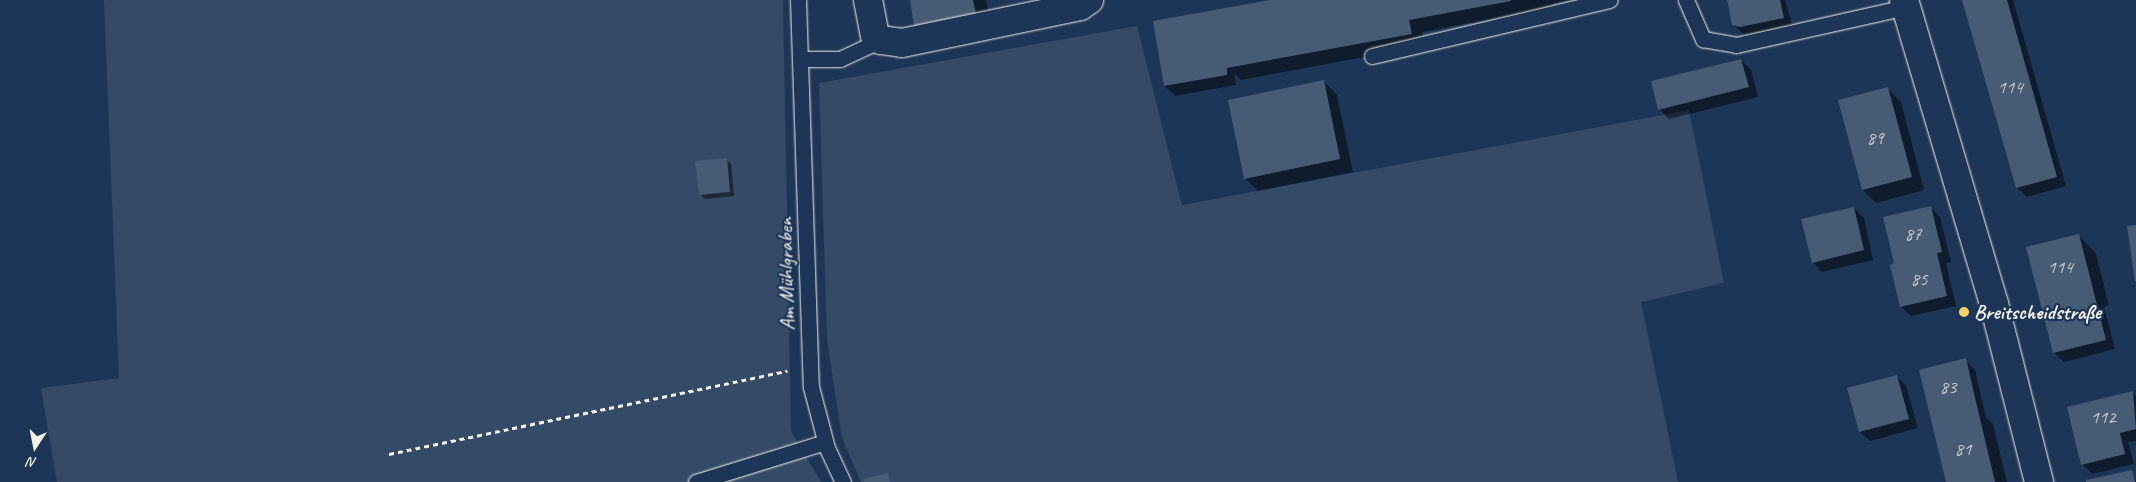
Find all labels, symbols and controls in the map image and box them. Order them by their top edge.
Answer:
house number: 114 [1997,77,2023,99]
house number: 89 [1866,128,1884,150]
street label: Am Mühlgraben [772,217,800,331]
house number: 87 [1904,224,1922,246]
house number: 114 [2047,257,2073,279]
house number: 85 [1910,269,1928,291]
place label: Breitscheidstraße [1974,299,2101,325]
marker: Breitscheidstraße [1958,306,1970,318]
house number: 83 [1939,377,1957,399]
house number: 112 [2090,407,2116,429]
north arrow [10,422,60,472]
house number: 81 [1954,439,1972,461]
text: N [26,453,38,471]

